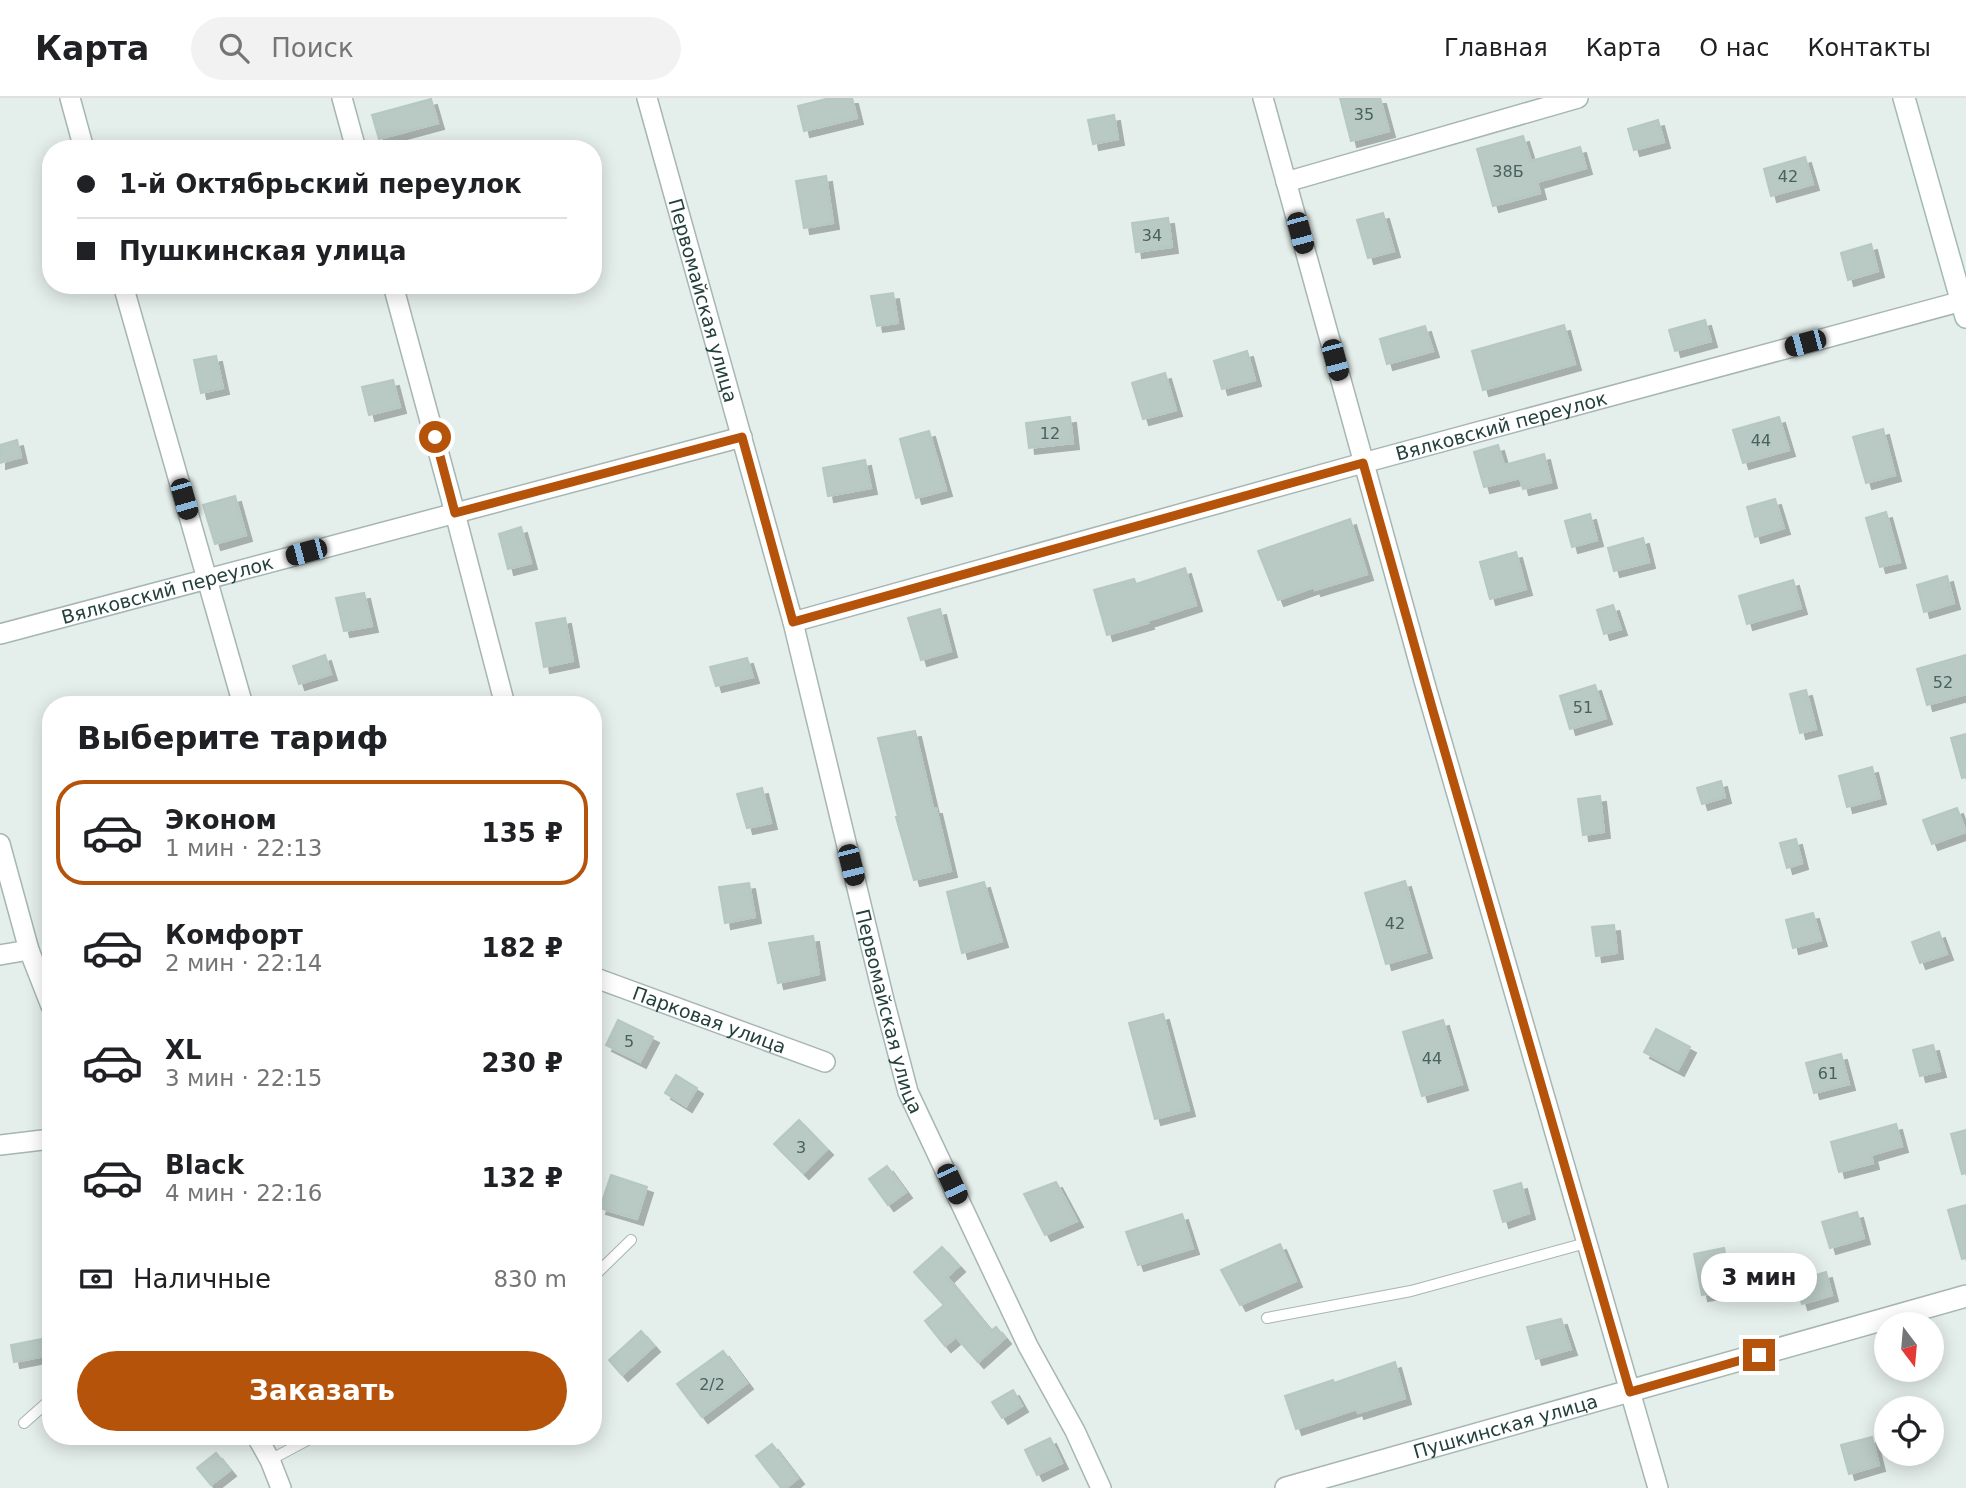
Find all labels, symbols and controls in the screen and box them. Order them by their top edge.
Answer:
search box [191,17,681,80]
text: Карта [35,29,149,68]
icon: search [215,29,253,67]
text: Поиск [271,33,354,63]
text: Главная [1444,34,1548,62]
text: Карта [1586,34,1661,62]
text: О нас [1699,34,1769,62]
text: Контакты [1807,34,1931,62]
house number: 35 [1354,105,1374,124]
house number: 38Б [1492,162,1524,181]
house number: 42 [1778,167,1798,186]
text: 1-й Октябрьский переулок [119,169,522,199]
street label: Первомайская улица [664,196,742,405]
car [1285,210,1316,256]
house number: 34 [1142,226,1162,245]
text: Пушкинская улица [119,236,407,266]
car [1782,327,1829,359]
car [1320,337,1351,383]
street label: Вялковский переулок [1393,387,1609,465]
route start [419,421,451,453]
house number: 12 [1040,424,1060,443]
house number: 44 [1751,431,1771,450]
car [169,476,200,522]
car [283,536,330,568]
street label: Вялковский переулок [59,551,275,628]
house number: 52 [1933,673,1953,692]
house number: 51 [1573,698,1593,717]
text: Выберите тариф [77,719,388,757]
icon: car [81,801,144,864]
text: Эконом [165,805,277,835]
text: 135 ₽ [482,818,563,848]
text: 1 мин · 22:13 [165,835,323,861]
car [836,842,867,888]
street label: Первомайская улица [852,907,928,1117]
house number: 42 [1385,914,1405,933]
icon: car [81,916,144,979]
text: Комфорт [165,920,303,950]
text: 182 ₽ [482,933,563,963]
text: 2 мин · 22:14 [165,950,323,976]
street label: Парковая улица [630,981,789,1058]
icon: car [81,1031,144,1094]
house number: 5 [624,1032,634,1051]
text: XL [165,1035,202,1065]
text: 230 ₽ [482,1048,563,1078]
house number: 44 [1422,1049,1442,1068]
house number: 61 [1818,1064,1838,1083]
text: 3 мин · 22:15 [165,1065,323,1091]
house number: 3 [796,1138,806,1157]
icon: car [81,1146,144,1209]
text: Black [165,1150,244,1180]
car [934,1161,971,1207]
text: 132 ₽ [482,1163,563,1193]
text: 4 мин · 22:16 [165,1180,323,1206]
callout: 3 мин [1701,1254,1817,1302]
icon: cash [77,1260,115,1298]
text: Наличные [133,1264,271,1294]
text: 3 мин [1722,1264,1796,1290]
text: 830 m [493,1266,567,1292]
north arrow [1874,1312,1944,1382]
map controls [1874,1312,1944,1466]
route end [1743,1339,1775,1371]
button: Заказать [77,1351,567,1431]
house number: 2/2 [699,1375,725,1394]
street label: Пушкинская улица [1411,1390,1600,1463]
button: locate [1874,1396,1944,1466]

